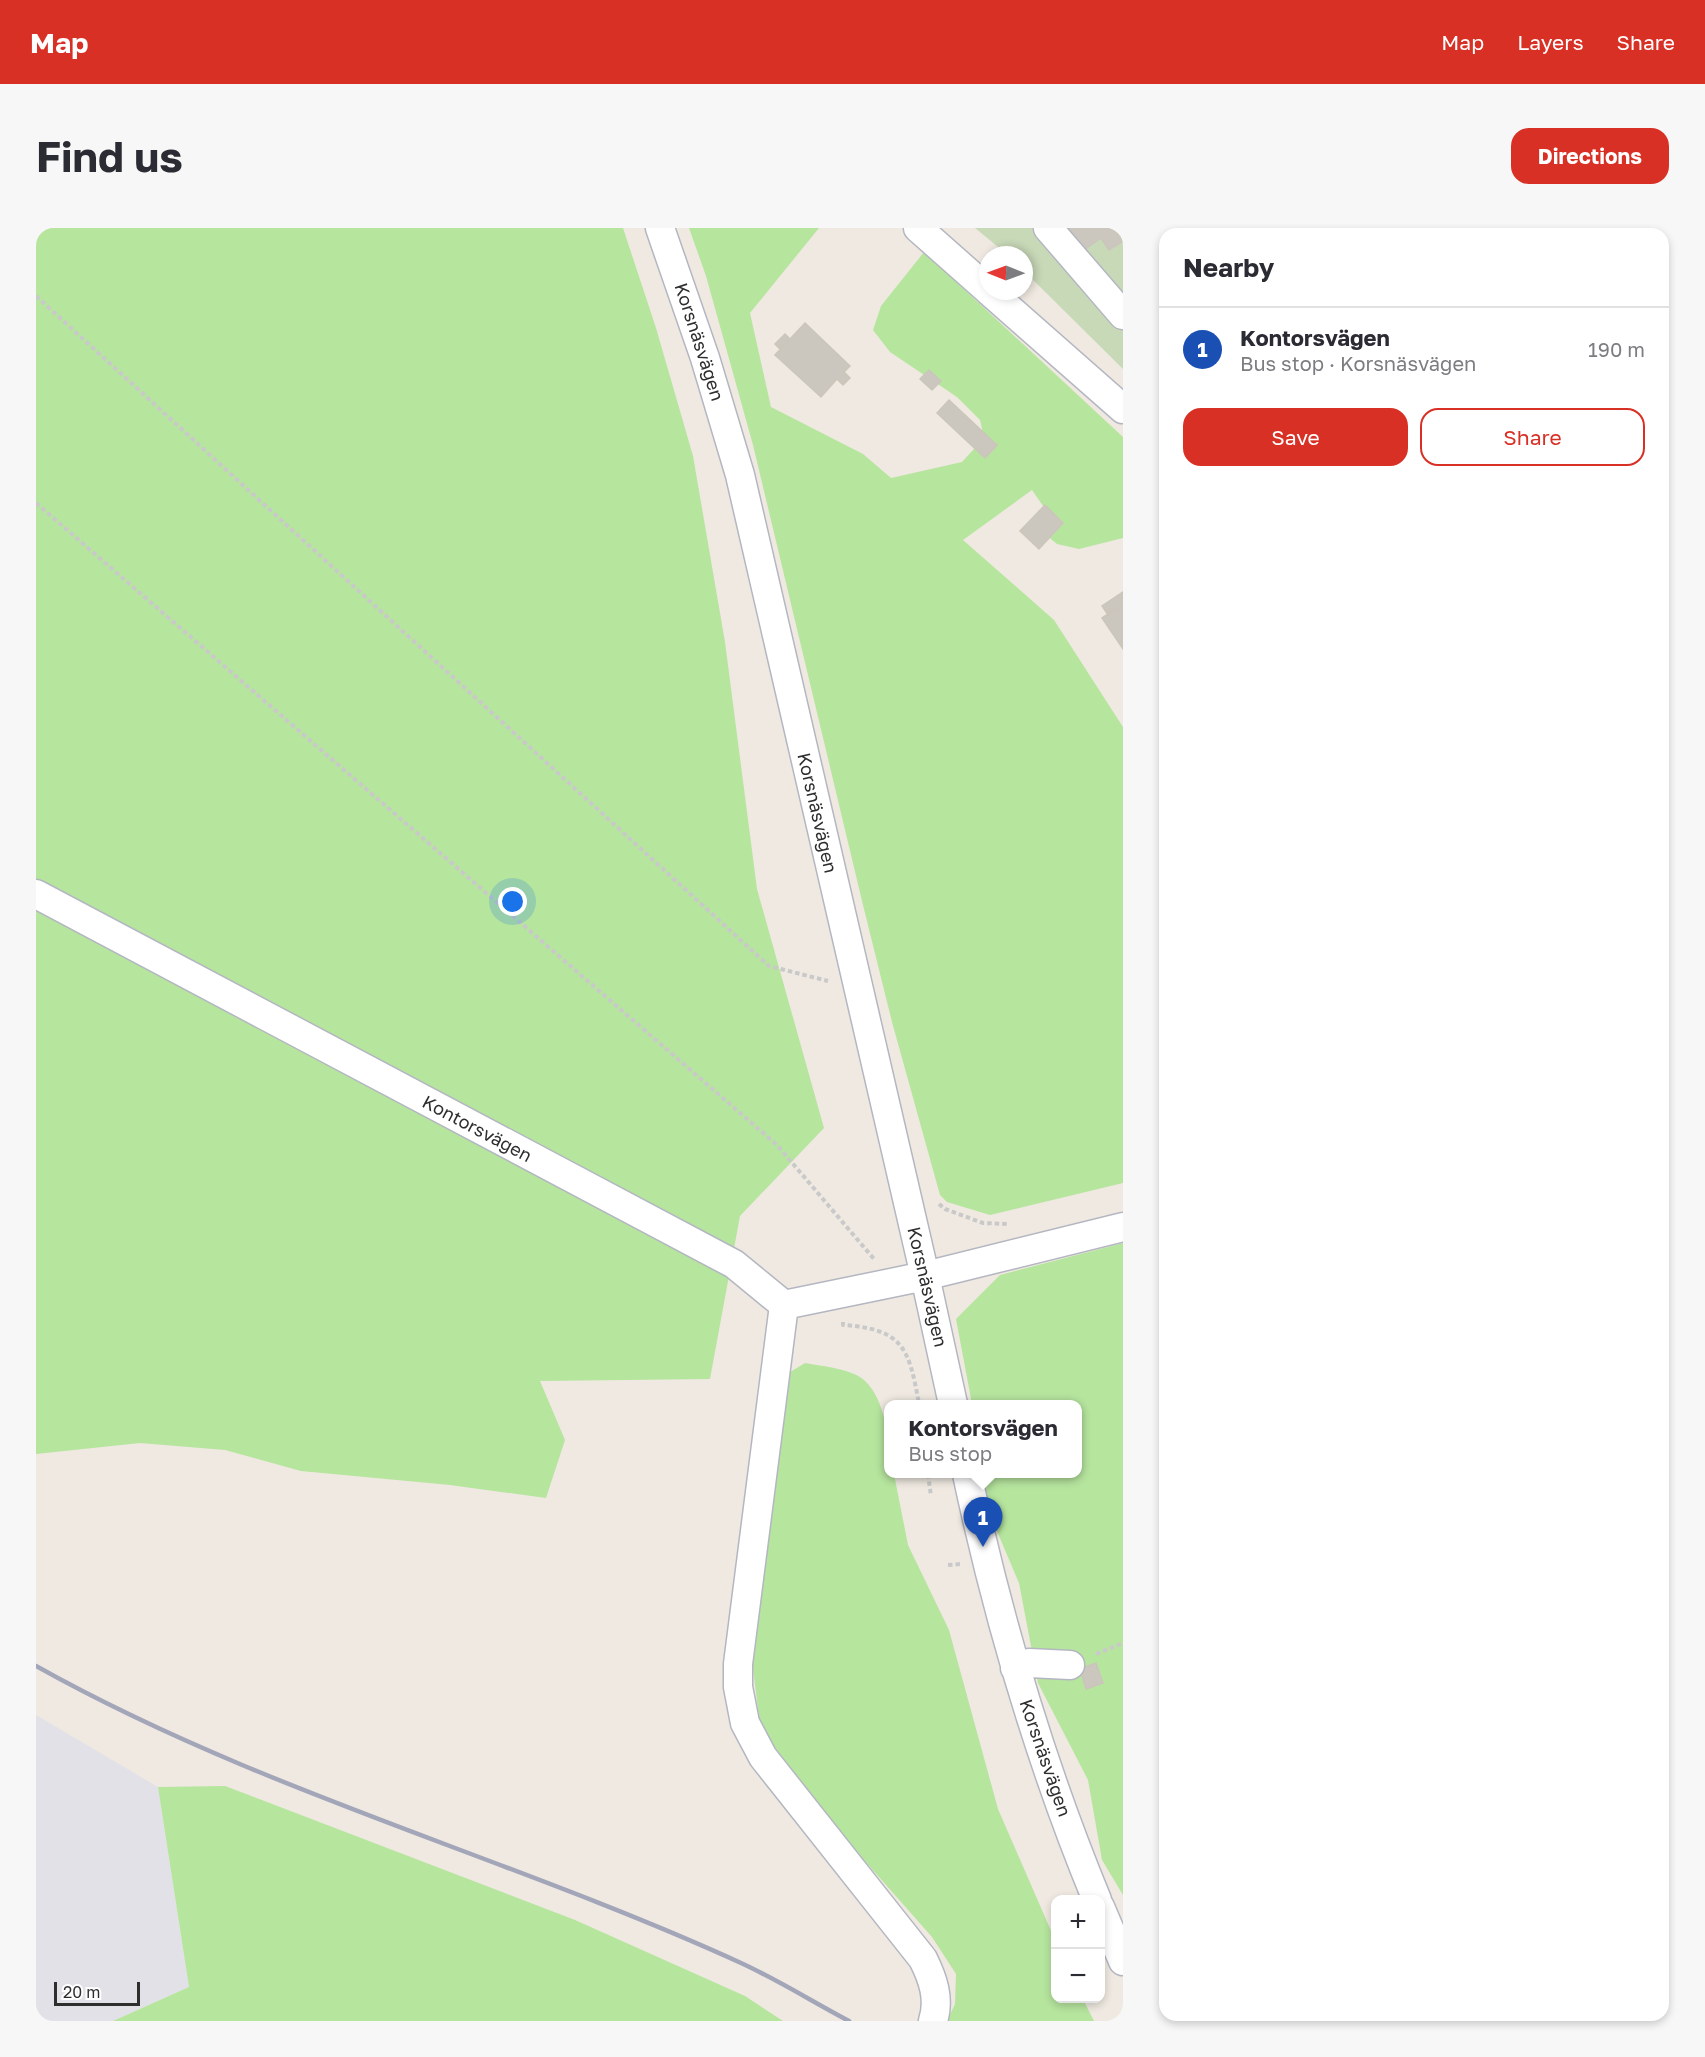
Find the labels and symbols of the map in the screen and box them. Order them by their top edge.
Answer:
north arrow [979,246,1033,300]
street label: Korsnäsvägen [671,280,729,403]
street label: Korsnäsvägen [793,751,842,875]
your location [498,887,527,916]
street label: Kontorsvägen [419,1090,536,1166]
street label: Korsnäsvägen [903,1225,952,1349]
pin: 1 [964,1498,1002,1547]
street label: Korsnäsvägen [1016,1696,1076,1819]
scale bar [54,1979,140,2006]

